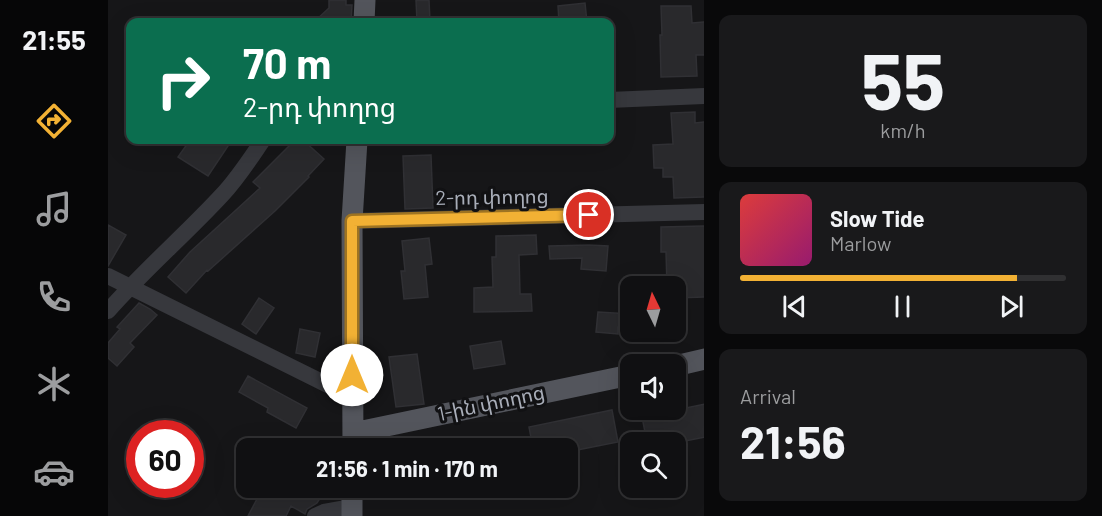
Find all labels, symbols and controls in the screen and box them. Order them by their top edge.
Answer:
text: 21:55 [22,23,86,55]
text: 55 [861,32,945,126]
text: 70 m [243,37,331,87]
icon: right [144,42,222,120]
text: 2-րդ փողոց [243,90,396,122]
icon: directions [33,100,75,142]
text: km/h [880,118,926,142]
street label: 2-րդ փողոց [435,183,549,210]
icon: music [33,188,75,230]
pin [563,189,614,240]
icon: arrive [572,198,605,231]
text: Slow Tide [830,205,925,231]
text: Marlow [830,231,891,255]
icon: phone [33,276,75,318]
north arrow [620,276,686,342]
map controls [620,276,686,498]
icon: previous [778,290,811,323]
icon: pause [886,290,919,323]
icon: next [995,290,1028,323]
position arrow [320,343,384,407]
button: sound [620,354,686,420]
icon: climate [33,363,75,405]
street label: 1-ին փողոց [435,379,547,426]
text: Arrival [740,384,796,408]
text: 21:56 [740,414,846,468]
speed limit sign: 60 [126,420,204,498]
button: search [620,432,686,498]
icon: car [33,451,75,493]
text: 21:56 · 1 min · 170 m [316,455,498,481]

